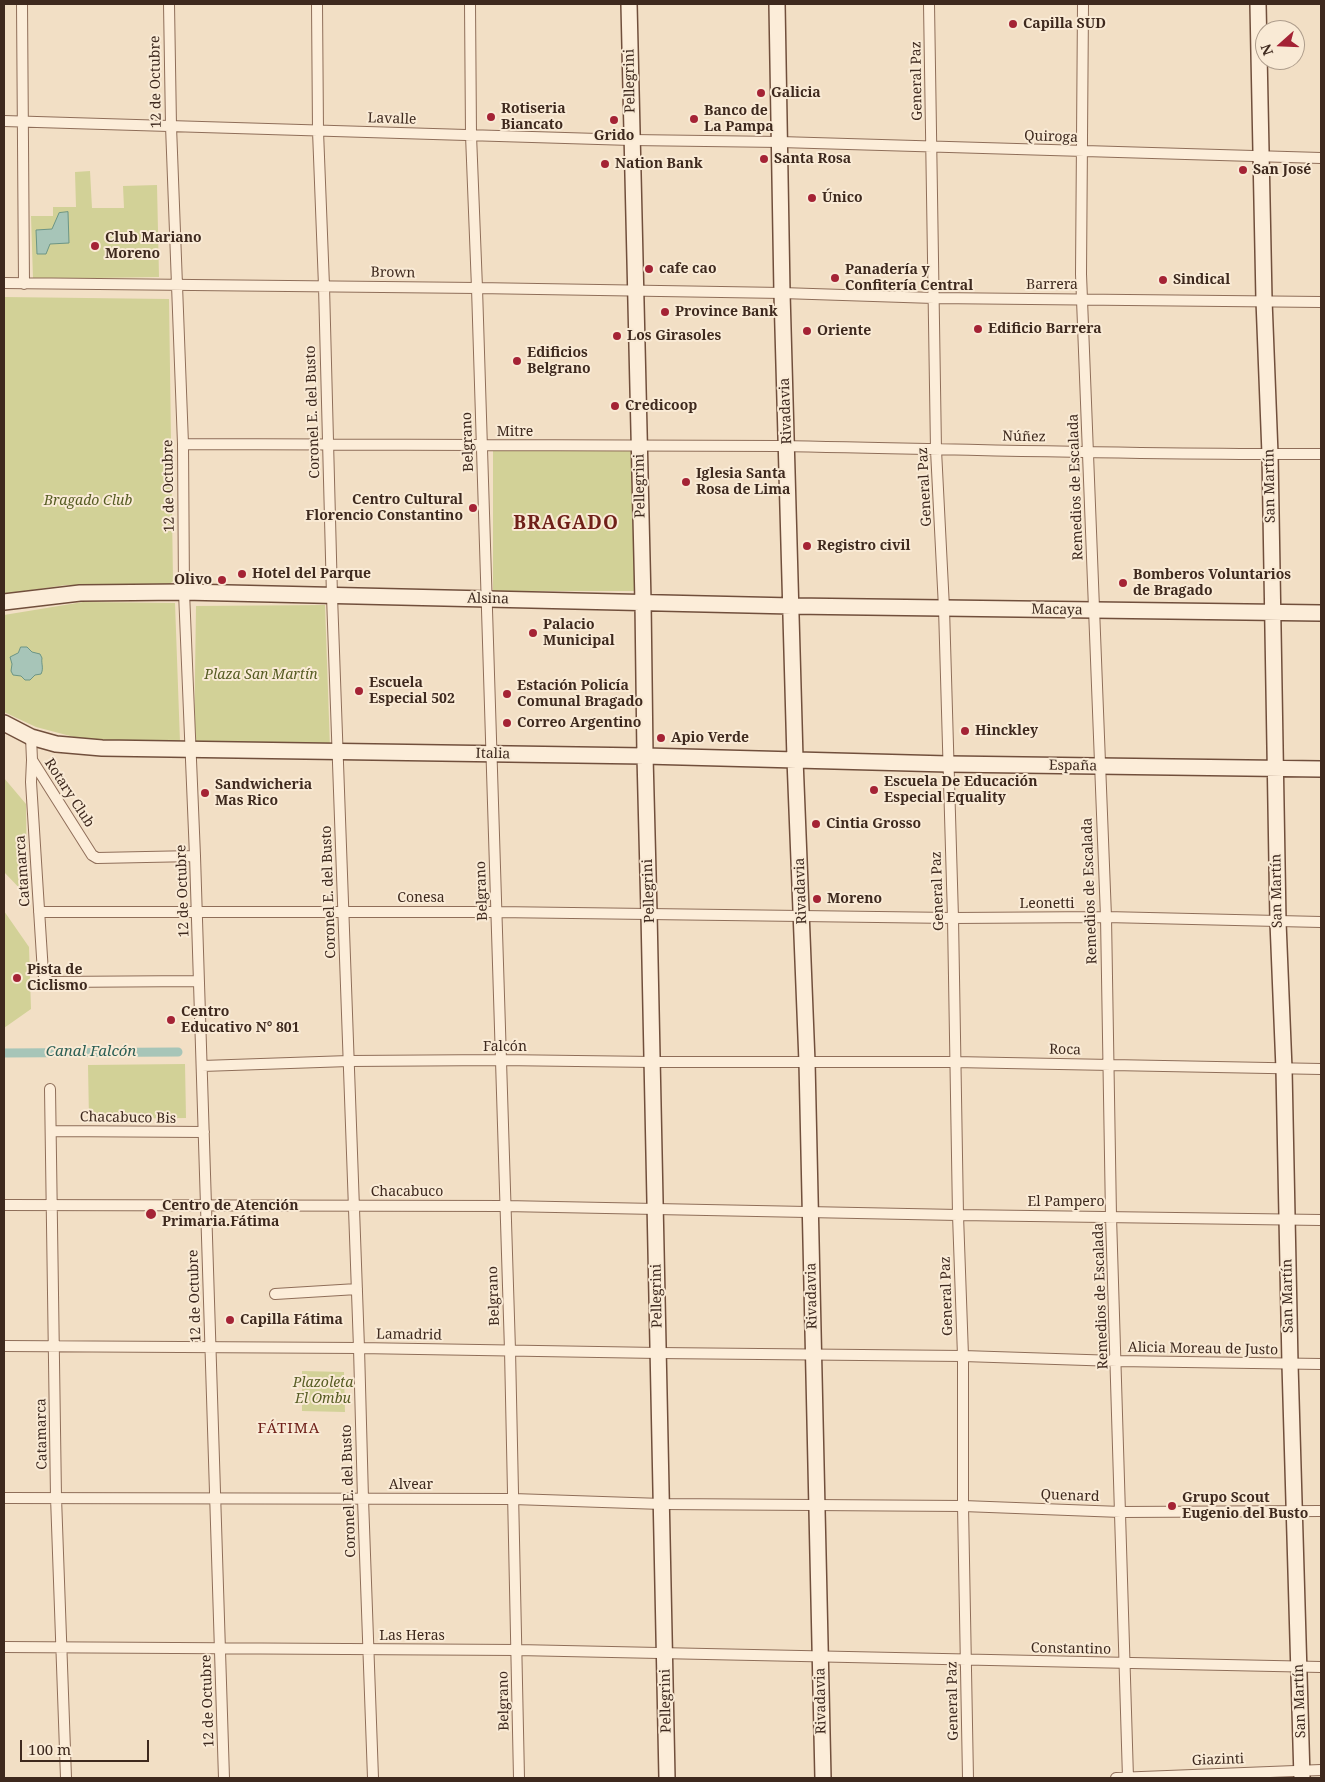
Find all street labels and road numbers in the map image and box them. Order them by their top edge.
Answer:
street label: 12 de Octubre [147,35,165,129]
street label: General Paz [908,41,926,121]
street label: Pellegrini [621,49,639,113]
street label: Lavalle [367,110,417,128]
street label: Quiroga [1024,128,1078,146]
street label: Brown [370,264,416,282]
street label: Barrera [1026,277,1078,293]
street label: Coronel E. del Busto [302,345,324,479]
street label: Rivadavia [776,377,796,445]
street label: Belgrano [459,412,477,472]
street label: Remedios de Escalada [1065,413,1087,561]
street label: Mitre [497,424,533,440]
street label: Núñez [1002,428,1046,446]
street label: 12 de Octubre [160,439,178,533]
street label: General Paz [915,447,935,527]
street label: San Martín [1261,449,1279,523]
street label: Pellegrini [631,454,649,518]
street label: Alsina [467,590,509,608]
street label: Macaya [1031,601,1083,619]
street label: Italia [476,745,510,763]
street label: Rotary Club [41,755,97,831]
street label: España [1049,757,1097,775]
street label: Remedios de Escalada [1079,817,1101,965]
street label: Coronel E. del Busto [318,825,340,959]
street label: Catamarca [12,835,34,907]
street label: 12 de Octubre [173,844,193,938]
street label: General Paz [928,851,948,931]
street label: San Martín [1268,854,1286,928]
street label: Rivadavia [791,857,811,925]
street label: Pellegrini [639,859,659,923]
street label: Belgrano [473,861,491,921]
street label: Conesa [397,890,445,906]
street label: Leonetti [1019,896,1075,912]
street label: Falcón [483,1039,527,1055]
street label: Roca [1049,1041,1081,1059]
street label: Chacabuco Bis [80,1109,176,1127]
street label: Chacabuco [371,1184,443,1200]
street label: El Pampero [1027,1194,1105,1210]
street label: Remedios de Escalada [1090,1222,1112,1370]
street label: 12 de Octubre [185,1249,205,1343]
street label: General Paz [937,1256,957,1336]
street label: San Martín [1279,1259,1297,1333]
street label: Rivadavia [803,1263,821,1329]
street label: Pellegrini [648,1264,666,1328]
street label: Belgrano [485,1266,503,1326]
street label: Lamadrid [376,1326,442,1344]
street label: Alicia Moreau de Justo [1128,1339,1278,1359]
street label: Catamarca [33,1398,51,1470]
street label: Coronel E. del Busto [338,1424,360,1558]
street label: Alvear [389,1477,433,1493]
street label: Quenard [1040,1487,1100,1505]
street label: Las Heras [379,1628,445,1644]
street label: Constantino [1031,1640,1111,1658]
street label: 12 de Octubre [198,1654,218,1748]
street label: General Paz [944,1661,962,1741]
street label: San Martín [1290,1664,1310,1738]
street label: Rivadavia [812,1668,830,1734]
street label: Pellegrini [657,1669,675,1733]
street label: Belgrano [495,1671,513,1731]
street label: Giazinti [1192,1751,1244,1769]

